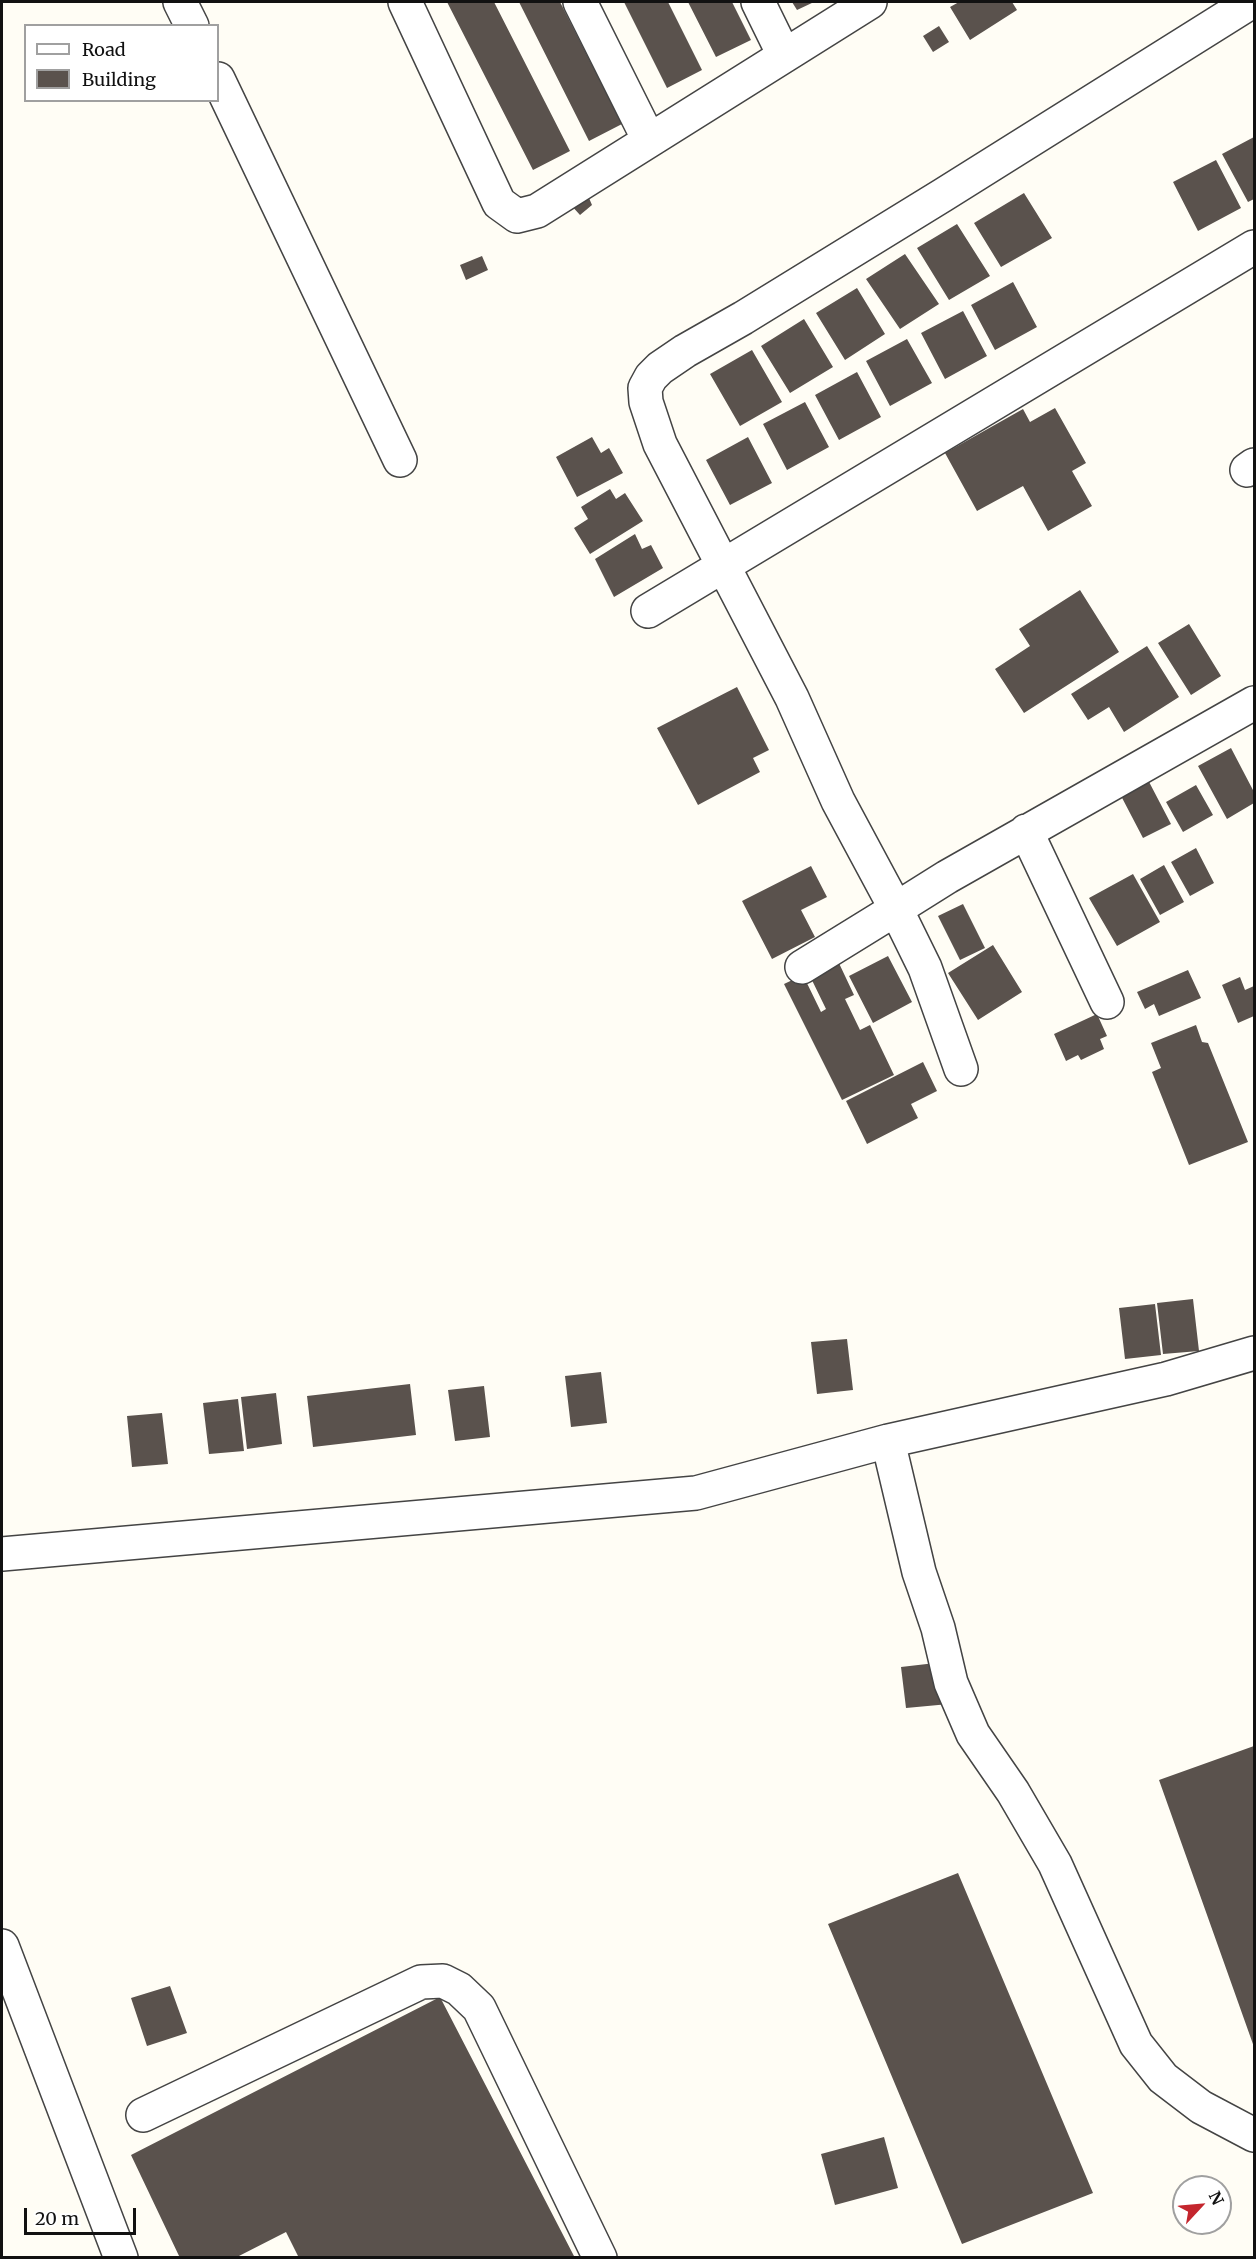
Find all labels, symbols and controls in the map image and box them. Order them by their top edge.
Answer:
legend [24,24,219,102]
text: Road [82,38,126,61]
text: Building [82,68,156,91]
north arrow [1172,2175,1232,2235]
text: N [1205,2188,1228,2208]
scale bar [27,2196,140,2234]
text: 20 m [35,2207,79,2230]

